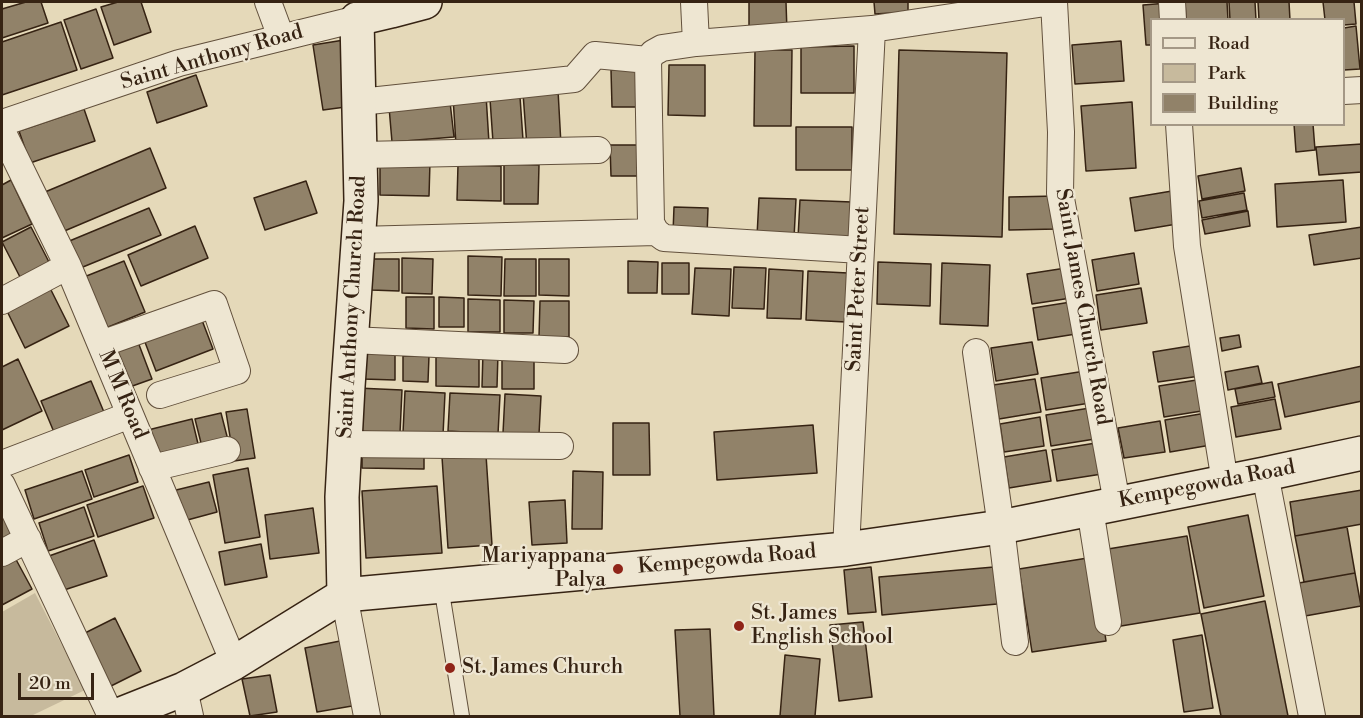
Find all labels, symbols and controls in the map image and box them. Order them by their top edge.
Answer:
legend [1150,18,1345,126]
street label: Saint Anthony Road [118,20,306,96]
text: Road [1208,32,1250,55]
text: Park [1208,62,1245,85]
text: Building [1208,92,1278,115]
street label: Saint Anthony Church Road [334,175,372,439]
street label: Saint James Church Road [1049,187,1115,427]
street label: Saint Peter Street [842,206,876,372]
street label: M M Road [92,347,152,443]
street label: Kempegowda Road [1117,456,1297,514]
street label: Kempegowda Road [637,540,817,580]
place label: Mariyappana Palya [482,544,606,594]
marker: Mariyappana Palya [611,562,625,576]
place label: St. James English School [751,601,893,651]
marker: St. James English School [732,619,746,633]
place label: St. James Church [462,655,623,681]
scale bar [21,661,98,699]
marker: St. James Church [443,661,457,675]
text: 20 m [29,672,71,695]

